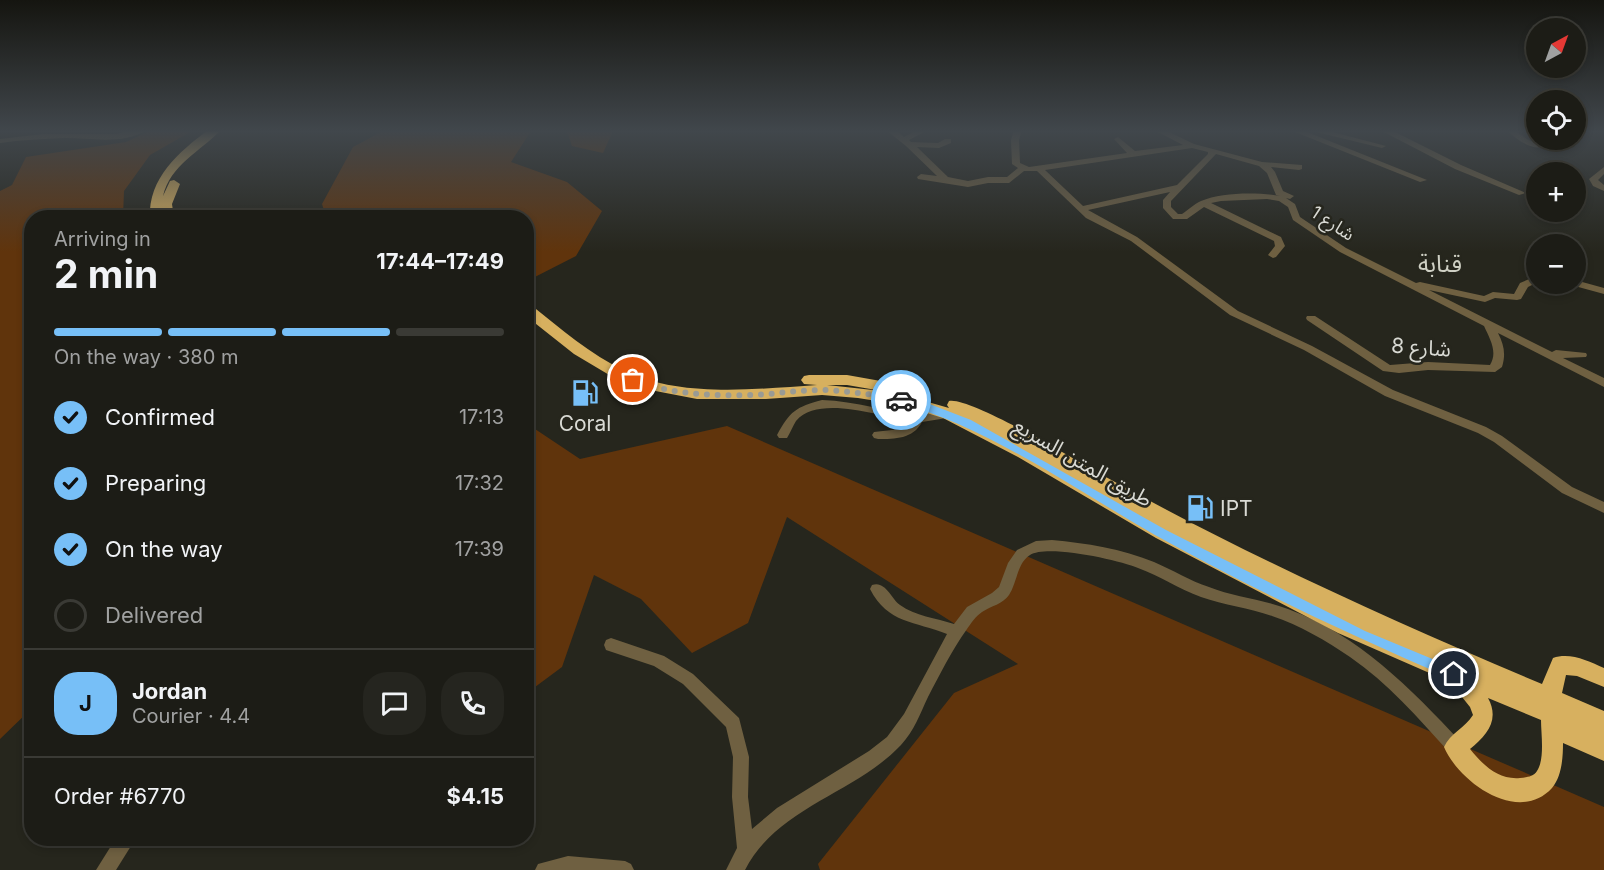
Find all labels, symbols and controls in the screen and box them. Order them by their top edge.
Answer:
north arrow [1526,18,1586,78]
map controls [1526,18,1586,294]
button: locate [1526,90,1586,150]
button: + [1526,162,1586,222]
street label: شارع 1 [1305,201,1359,248]
text: Arriving in [54,227,151,251]
button: − [1526,234,1586,294]
text: 17:44–17:49 [376,248,504,274]
district label: قنابة [1418,249,1462,278]
text: 2 min [54,250,158,297]
street label: شارع 8 [1390,332,1452,365]
text: On the way · 380 m [54,345,238,369]
pin [607,354,658,405]
icon: bag [616,363,649,396]
courier [871,370,931,430]
fuel station icon: Coral [570,378,600,408]
icon: car [885,384,918,417]
icon: check [54,401,87,434]
text: Confirmed [105,404,215,430]
text: 17:13 [459,405,504,429]
place label: Coral [559,411,611,436]
street label: طريق المتن السريع [1008,412,1157,514]
icon: check [54,467,87,500]
text: Preparing [105,470,206,496]
text: 17:32 [455,471,504,495]
fuel station icon: IPT [1185,493,1215,523]
place label: IPT [1220,496,1253,521]
icon: check [54,533,87,566]
text: On the way [105,536,223,562]
text: 17:39 [455,537,504,561]
text: Delivered [105,602,203,628]
pin [1428,648,1479,699]
icon: home [1437,657,1470,690]
button: chat [363,672,426,735]
button: phone [441,672,504,735]
text: Jordan [132,678,207,704]
text: J [79,690,92,716]
text: Courier · 4.4 [132,704,250,728]
text: Order #6770 [54,783,186,809]
text: $4.15 [447,783,504,809]

